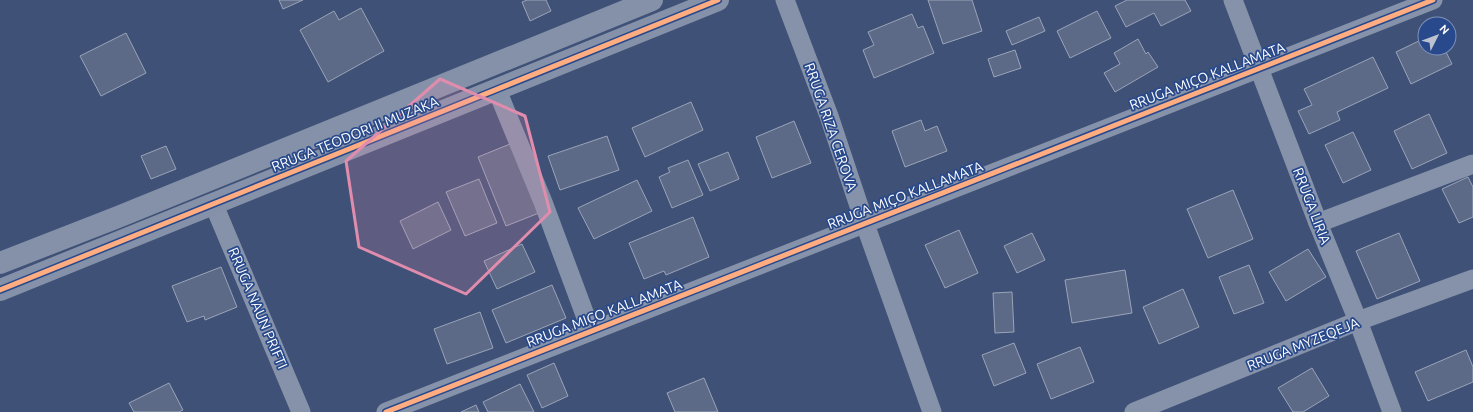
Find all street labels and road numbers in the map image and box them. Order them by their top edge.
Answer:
street label: RRUGA MIÇO KALLAMATA [1127,39,1287,113]
street label: RRUGA RIZA CEROVA [802,61,860,193]
street label: RRUGA TEODORI II MUZAKA [269,93,441,175]
street label: RRUGA MIÇO KALLAMATA [825,158,985,232]
street label: RRUGA LIRIA [1290,165,1334,247]
street label: RRUGA NAUN PRIFTI [225,245,291,371]
street label: RRUGA MIÇO KALLAMATA [524,276,684,350]
street label: RRUGA MYZEQEJA [1245,314,1361,374]

